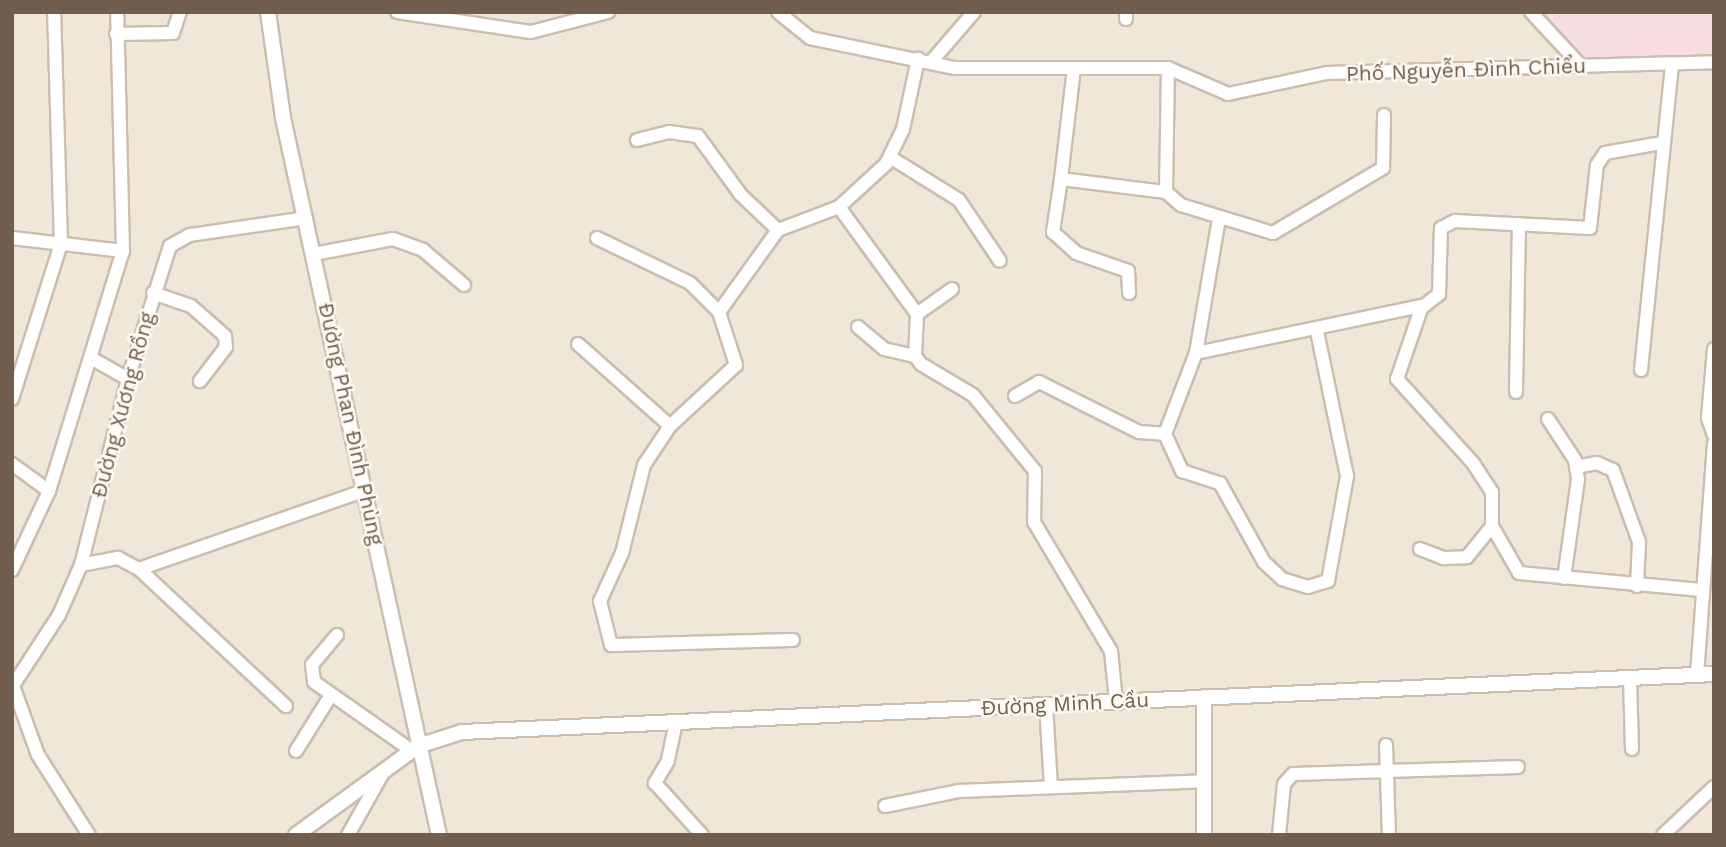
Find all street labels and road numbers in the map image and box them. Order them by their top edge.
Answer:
street label: Phố Nguyễn Đình Chiểu [1346,53,1586,87]
street label: Đường Phan Đình Phùng [313,300,389,548]
street label: Đường Xương Rồng [86,309,160,501]
street label: Đường Minh Cầu [980,687,1150,721]

